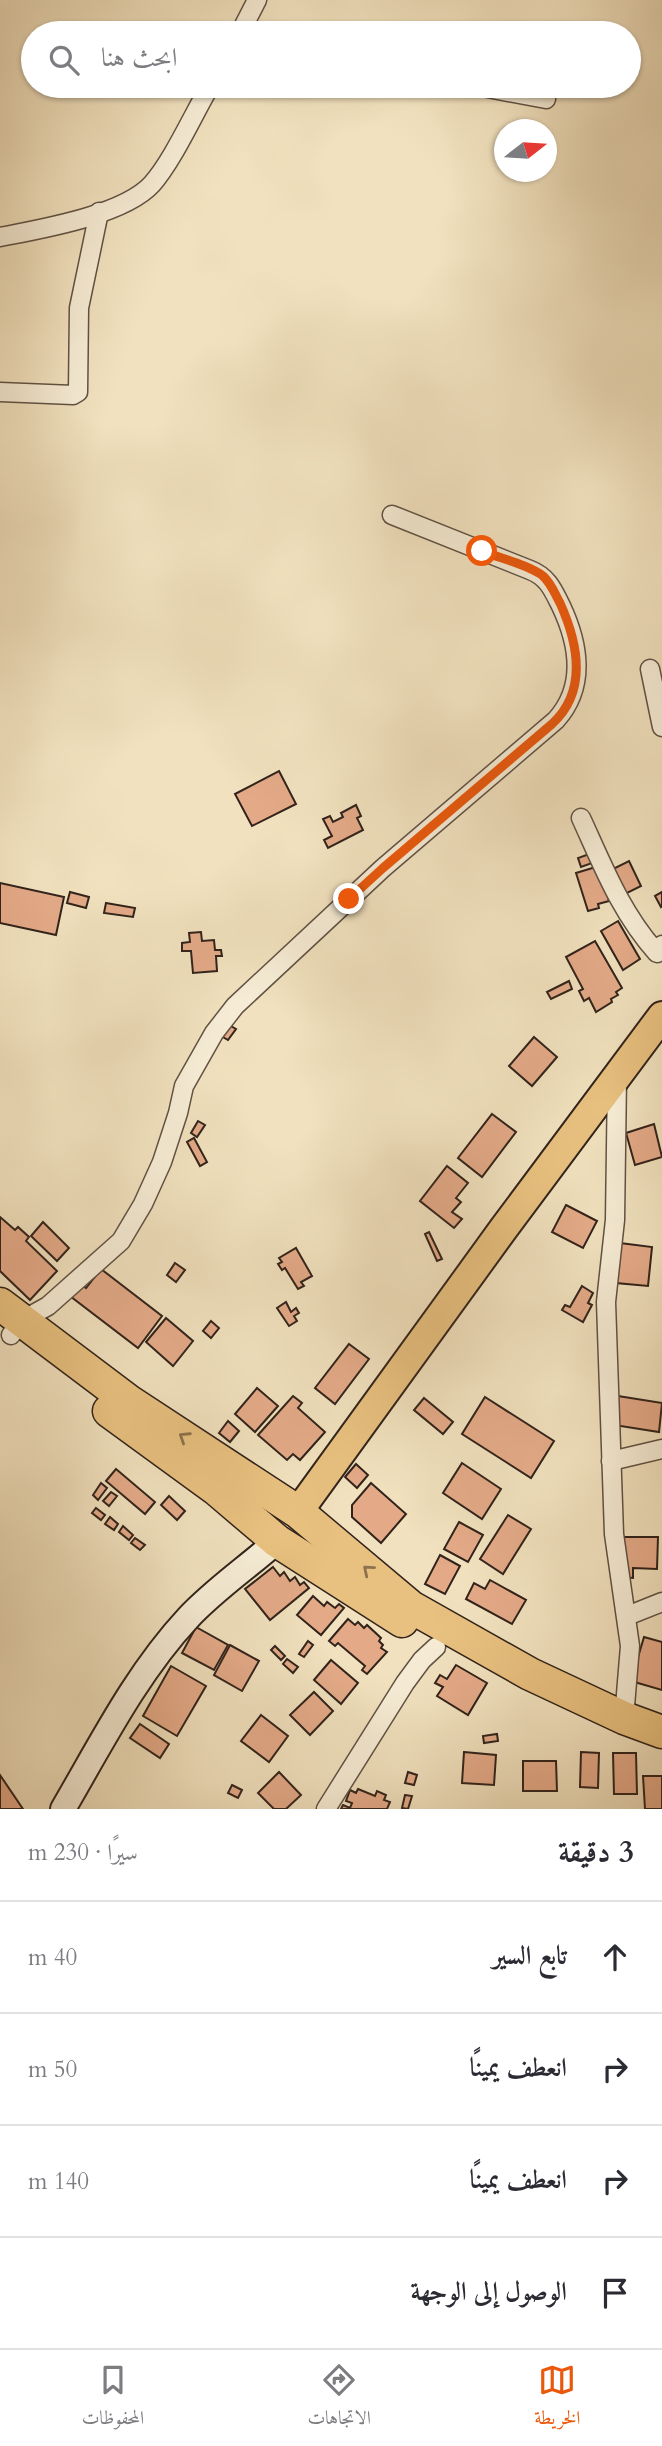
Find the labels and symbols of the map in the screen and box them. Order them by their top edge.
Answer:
north arrow [494,119,557,182]
route start [466,535,497,566]
route end [333,883,364,914]
one-way arrow [178,1432,191,1445]
one-way arrow [363,1566,376,1578]

